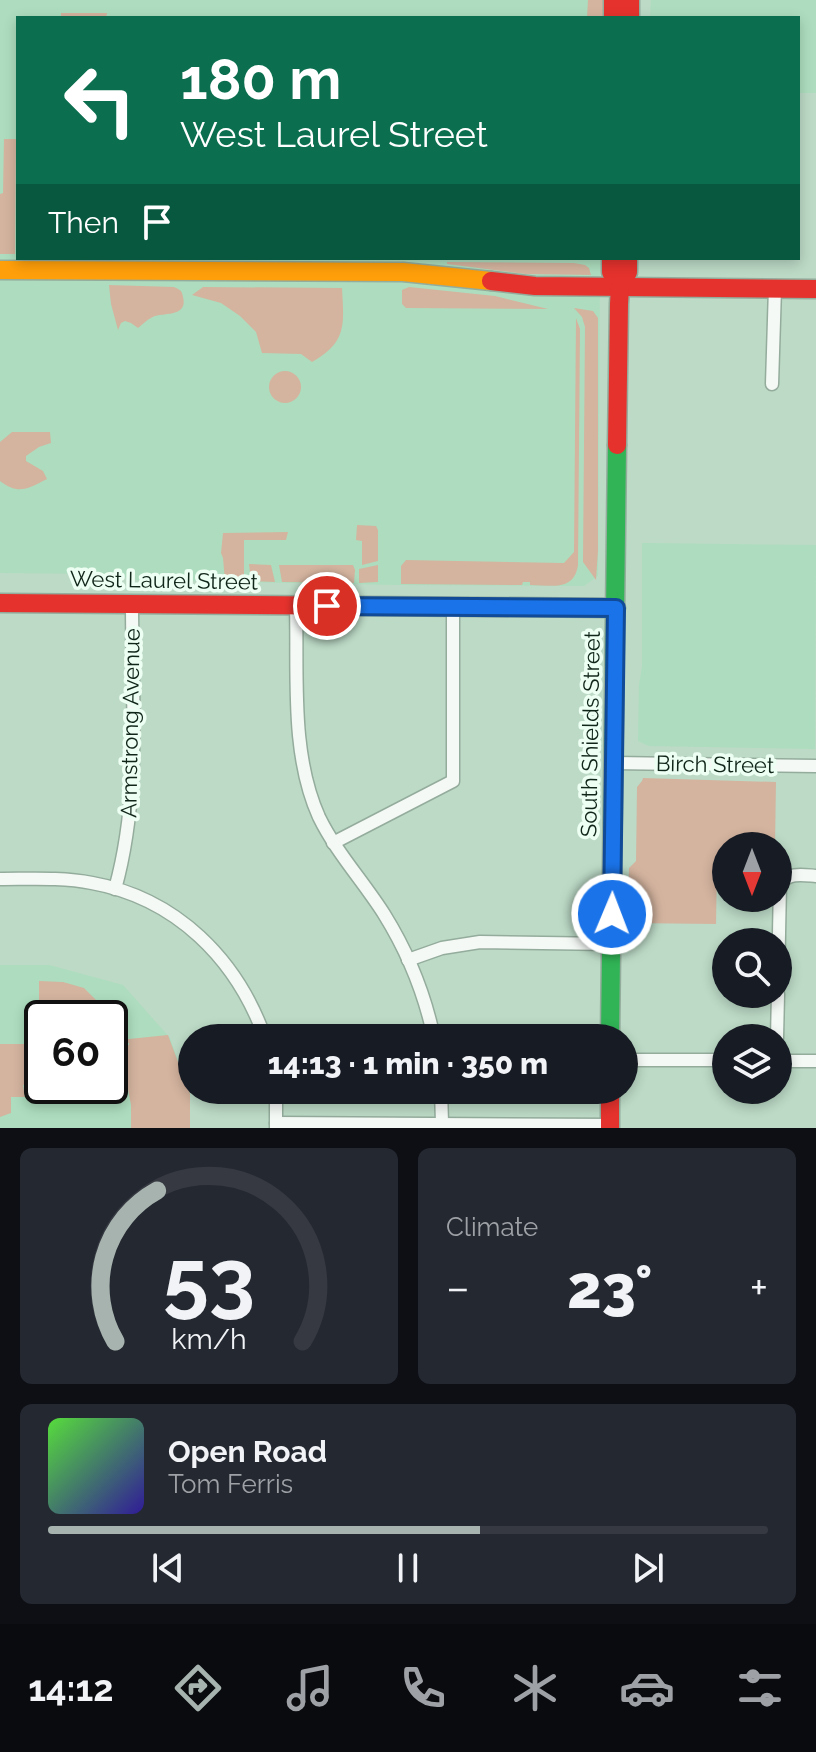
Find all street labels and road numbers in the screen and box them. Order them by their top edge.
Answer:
street label: West Laurel Street [70,565,259,595]
street label: Armstrong Avenue [115,628,145,818]
street label: South Shields Street [575,630,605,837]
street label: Birch Street [656,750,775,778]

